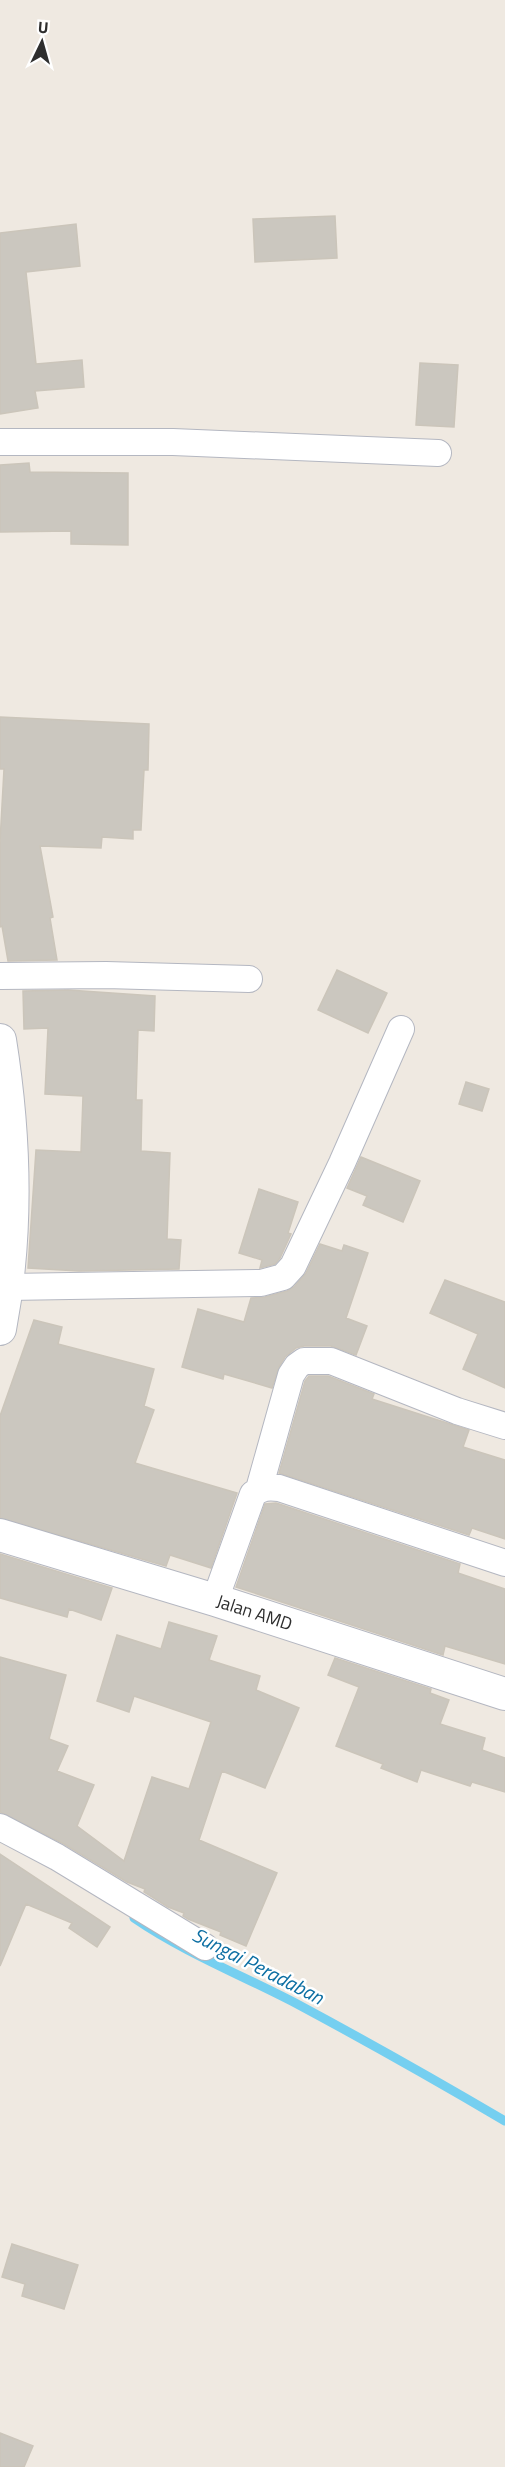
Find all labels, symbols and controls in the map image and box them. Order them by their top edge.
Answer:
north arrow [12,12,72,72]
text: U [37,15,50,39]
street label: Jalan AMD [213,1587,296,1637]
water label: Sungai Peradaban [187,1919,330,2013]

